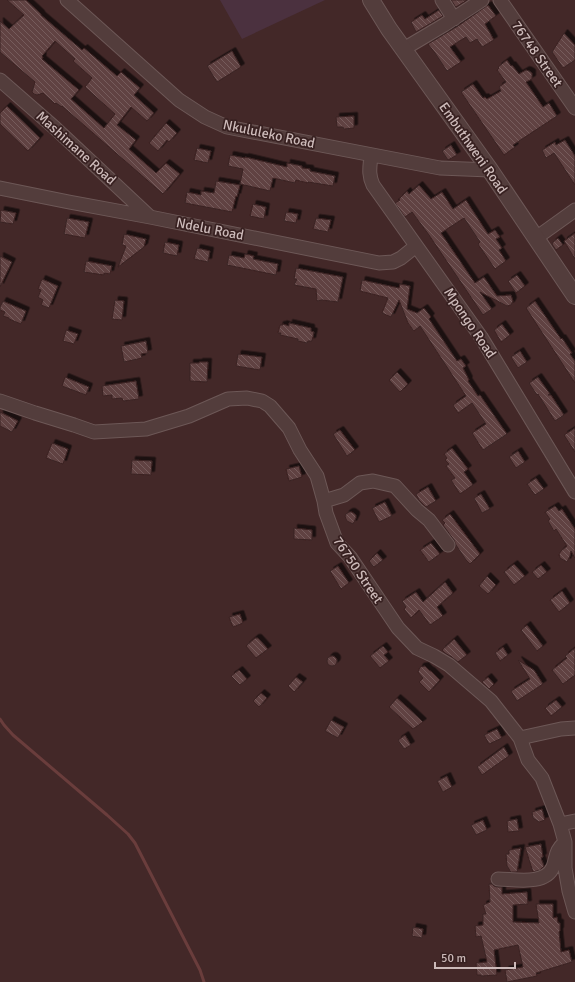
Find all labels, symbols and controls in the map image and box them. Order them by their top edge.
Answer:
street label: 76748 Street [508,17,566,91]
street label: Embuthweni Road [435,99,511,197]
street label: Mashimane Road [32,108,120,188]
street label: Nkululeko Road [221,116,317,152]
street label: Ndelu Road [175,214,245,244]
street label: Mpongo Road [440,285,500,361]
street label: 76750 Street [329,533,387,607]
scale bar [435,944,515,970]
text: 50 m [441,951,466,966]

